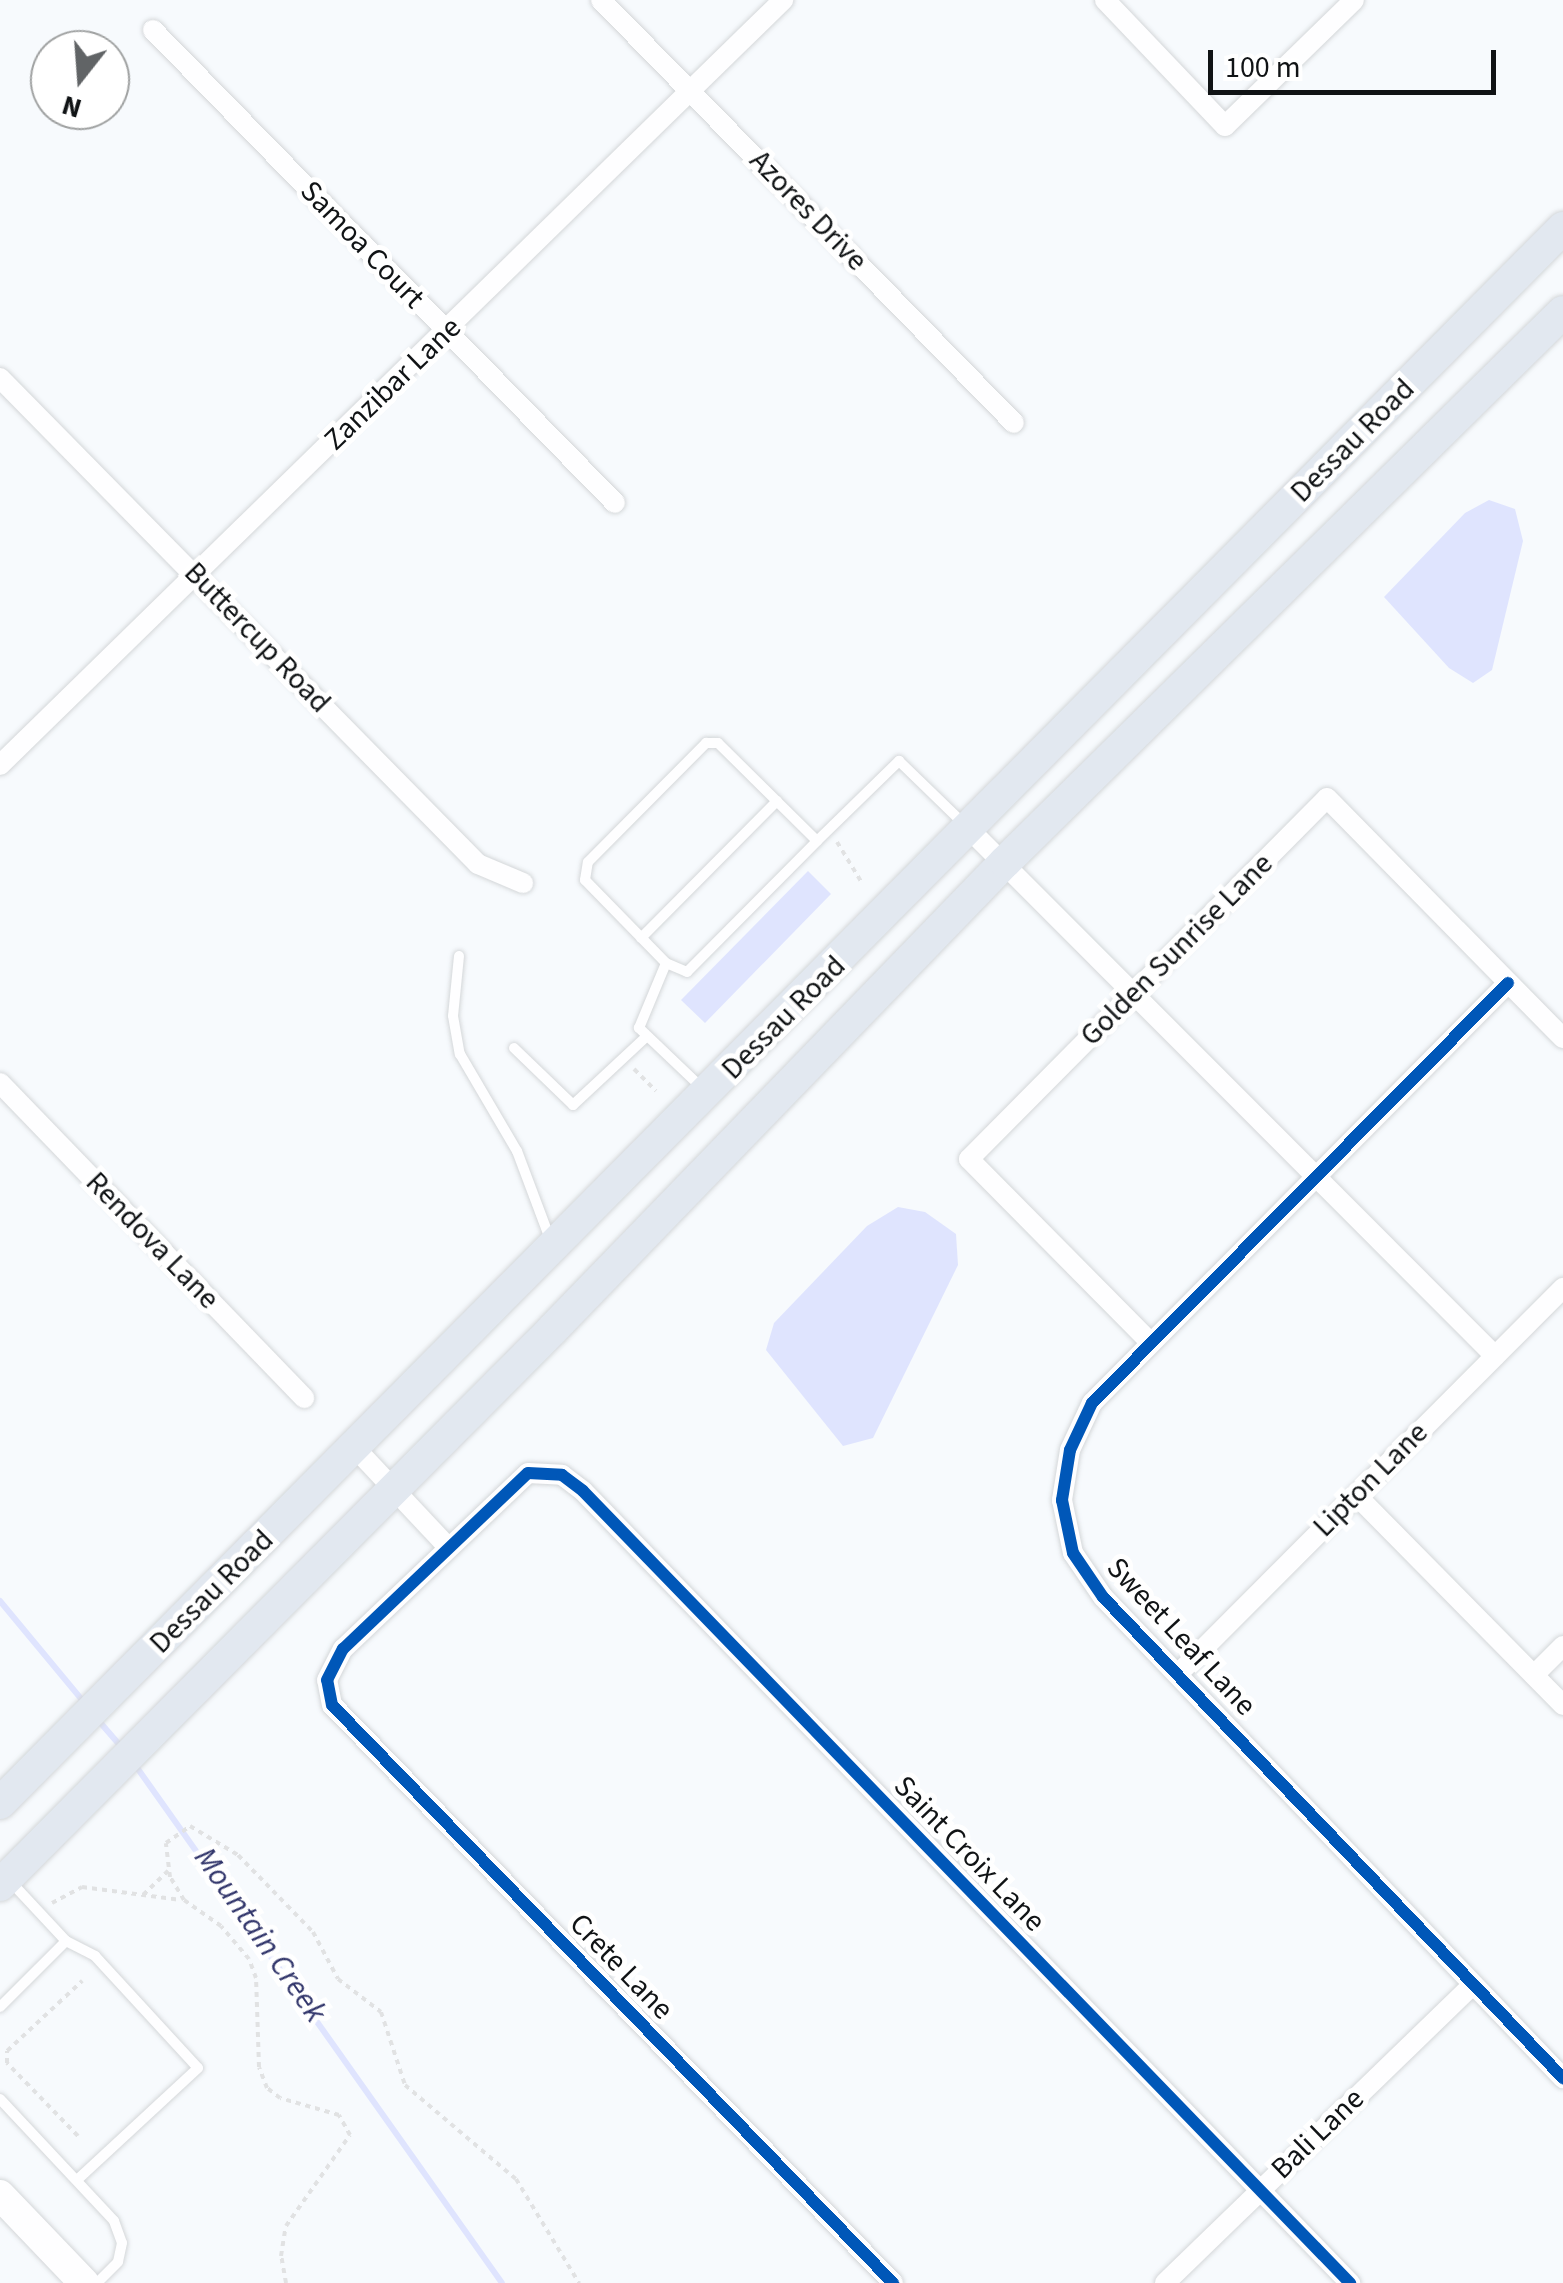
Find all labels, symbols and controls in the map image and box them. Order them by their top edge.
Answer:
north arrow [30,30,130,130]
scale bar [1213,30,1500,92]
text: 100 m [1225,46,1301,89]
text: N [57,85,87,129]
street label: Azores Drive [742,143,874,279]
street label: Samoa Court [292,174,432,316]
street label: Zanzibar Lane [317,310,469,458]
street label: Dessau Road [1284,372,1422,510]
street label: Buttercup Road [176,555,338,721]
street label: Golden Sunrise Lane [1073,846,1281,1054]
street label: Dessau Road [715,949,853,1087]
street label: Rendova Lane [78,1165,226,1317]
street label: Lipton Lane [1306,1415,1436,1545]
street label: Dessau Road [143,1523,281,1661]
street label: Sweet Leaf Lane [1099,1551,1263,1723]
street label: Saint Croix Lane [886,1769,1052,1939]
water label: Mountain Creek [186,1840,334,2030]
street label: Crete Lane [562,1907,680,2027]
street label: Bali Lane [1264,2081,1372,2187]

